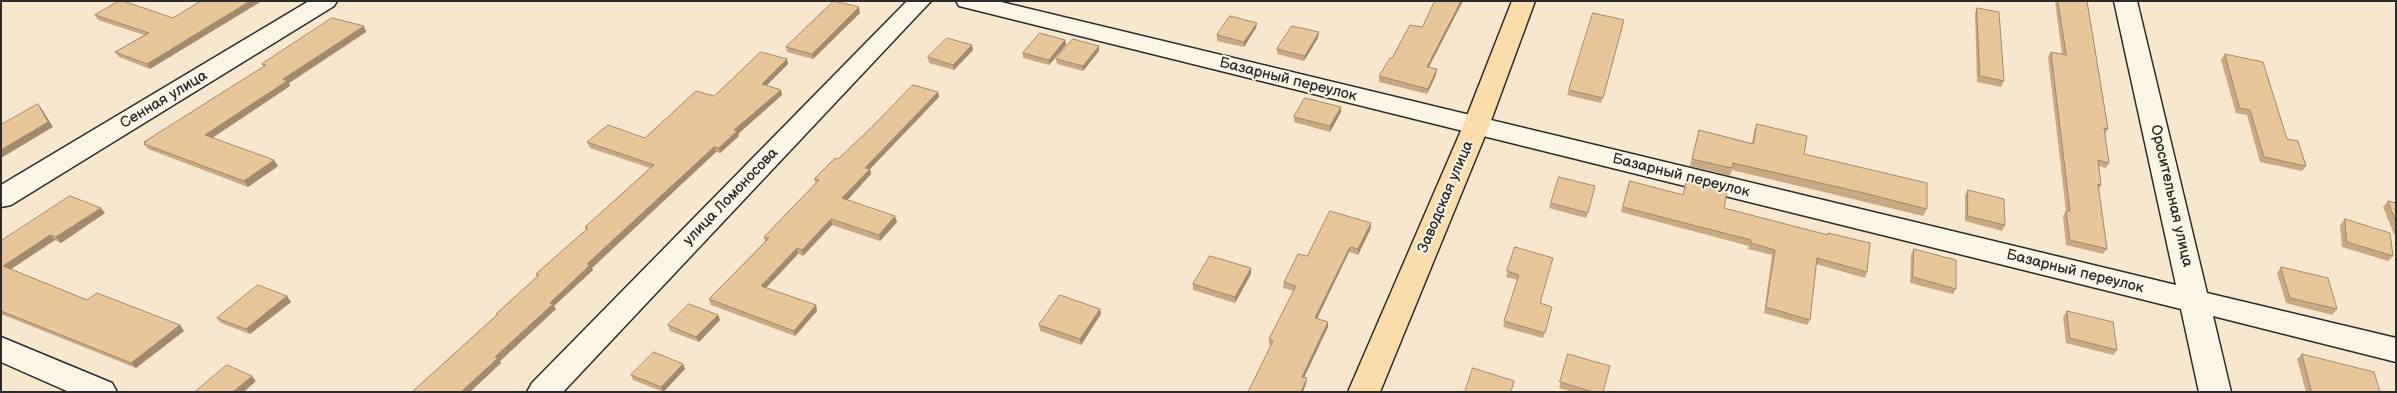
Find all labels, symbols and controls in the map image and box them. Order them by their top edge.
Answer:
street label: Базарный переулок [1218,54,1358,106]
street label: Сенная улица [117,67,211,133]
street label: Оросительная улица [2146,123,2196,269]
street label: Заводская улица [1414,138,1478,256]
street label: улица Ломоносова [680,144,782,250]
street label: Базарный переулок [1611,150,1751,202]
street label: Базарный переулок [2005,246,2145,298]

